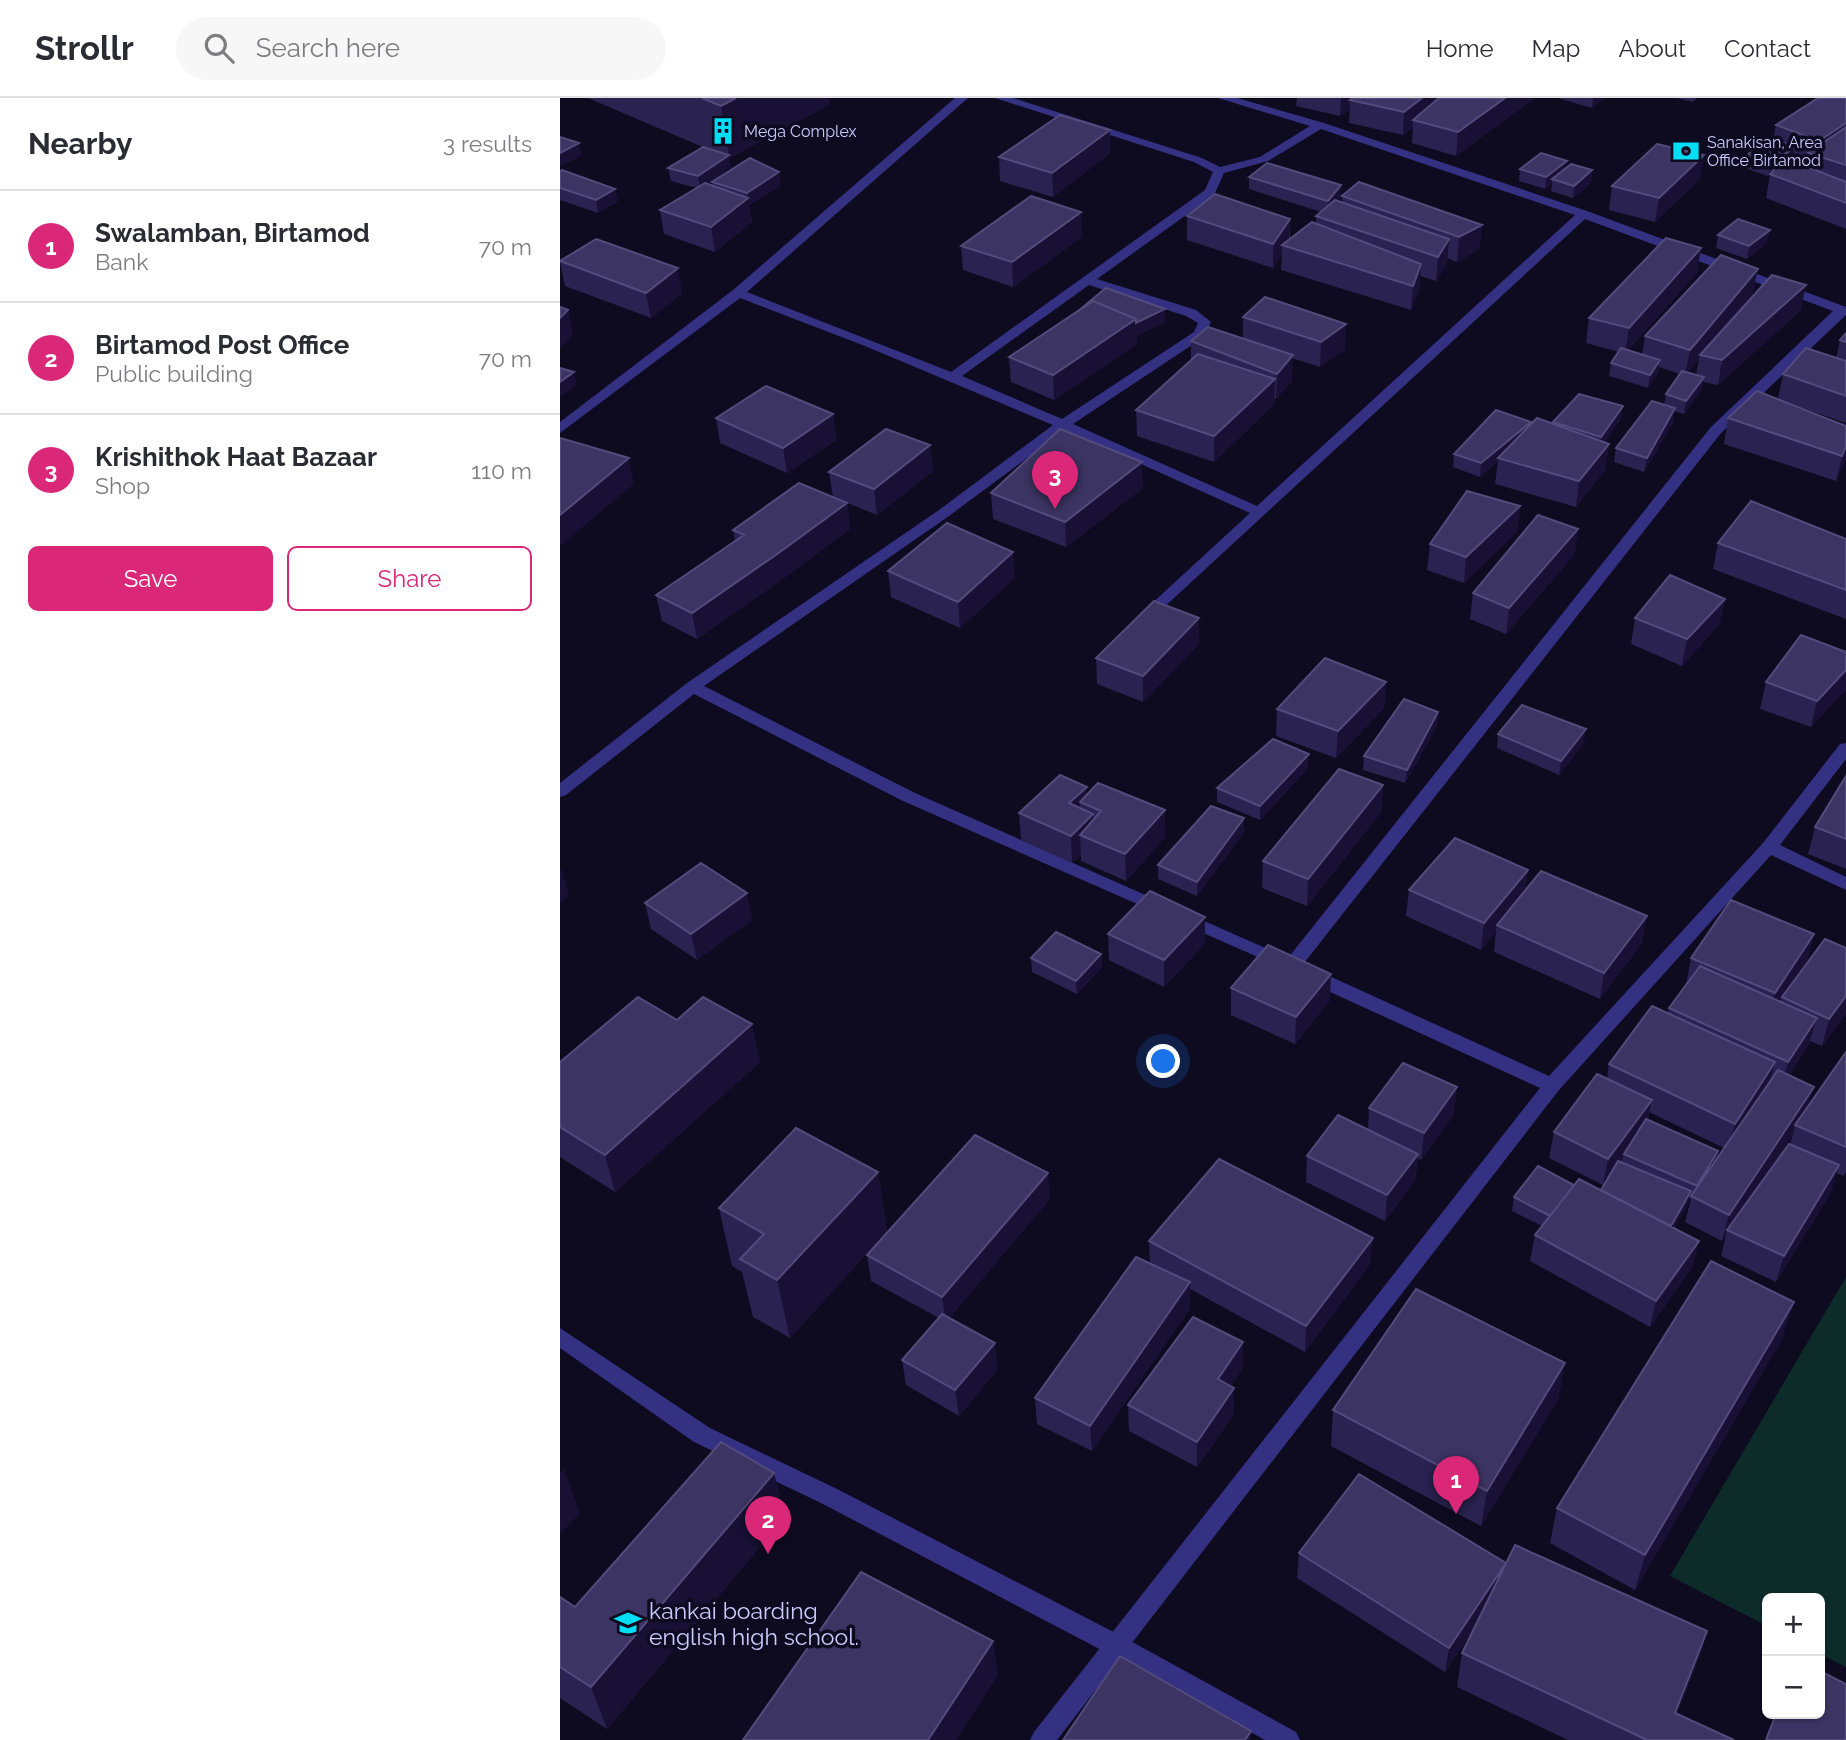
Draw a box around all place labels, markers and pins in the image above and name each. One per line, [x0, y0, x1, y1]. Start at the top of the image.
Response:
building icon: Mega Complex [708, 116, 738, 146]
place label: Mega Complex [744, 122, 857, 141]
place label: Sanakisan, Area Office Birtamod [1707, 133, 1823, 170]
bank icon: Sanakisan, Area Office Birtamod [1671, 136, 1701, 166]
pin: 3 [1032, 451, 1078, 509]
pin: 1 [1433, 1456, 1479, 1514]
pin: 2 [745, 1496, 791, 1554]
place label: kankai boarding english high school. [649, 1597, 859, 1650]
school or university icon: kankai boarding english high school. [613, 1608, 643, 1638]

